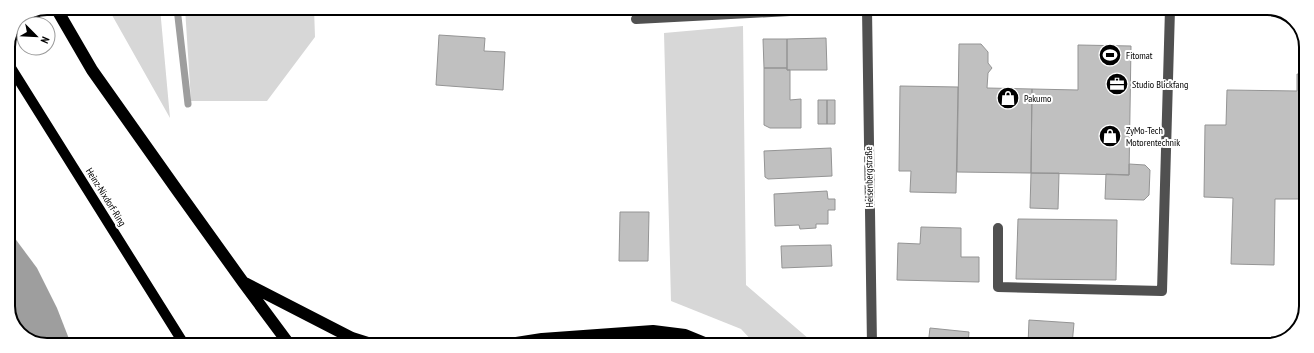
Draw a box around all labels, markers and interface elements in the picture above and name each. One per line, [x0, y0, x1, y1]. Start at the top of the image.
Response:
north arrow [16, 16, 56, 56]
text: N [38, 35, 53, 46]
sports icon: Fitomat [1097, 42, 1123, 68]
place label: Fitomat [1126, 49, 1153, 62]
office icon: Studio Blickfang [1104, 71, 1130, 97]
place label: Studio Blickfang [1132, 78, 1188, 91]
shop icon: Pakumo [995, 85, 1021, 111]
place label: Pakumo [1024, 92, 1051, 105]
shop icon: ZyMo-Tech Motorentechnik [1097, 123, 1123, 149]
place label: ZyMo-Tech Motorentechnik [1126, 124, 1180, 149]
street label: Heisenbergstraße [862, 146, 876, 208]
street label: Heinz-Nixdorf-Ring [83, 165, 129, 229]

